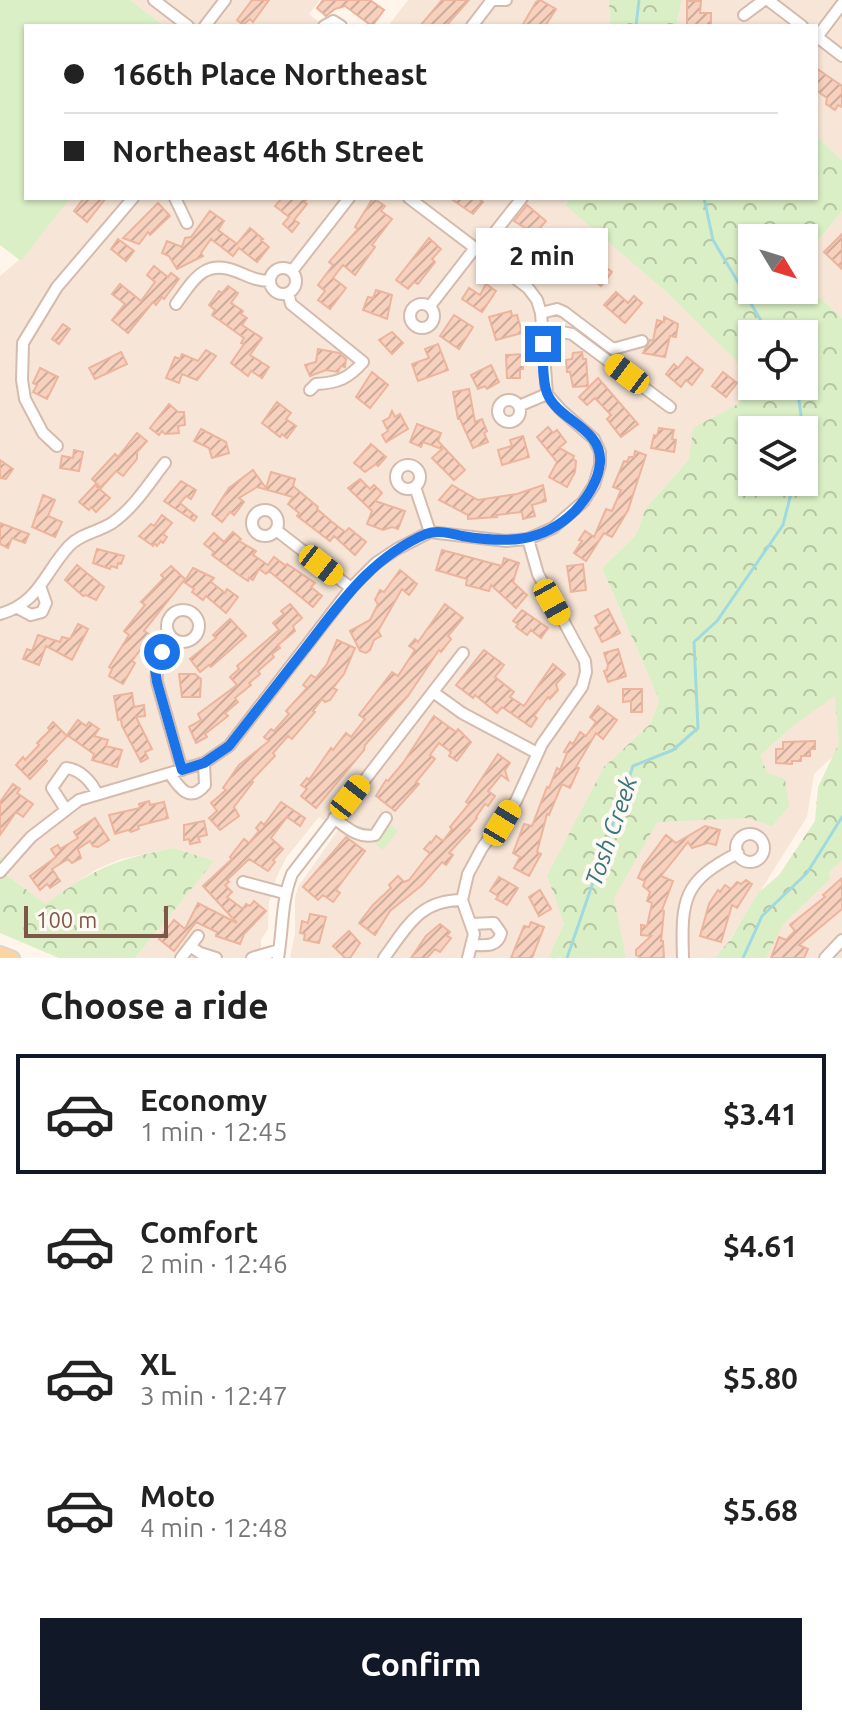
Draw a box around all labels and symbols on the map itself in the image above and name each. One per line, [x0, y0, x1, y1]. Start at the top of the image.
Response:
north arrow [738, 224, 818, 304]
callout: 2 min [477, 228, 609, 284]
route end [525, 326, 561, 362]
car [601, 350, 653, 398]
car [295, 541, 347, 589]
car [530, 575, 574, 629]
route start [144, 634, 180, 670]
car [326, 771, 374, 823]
water label: Tosh Creek [580, 772, 643, 889]
car [479, 796, 525, 850]
scale bar [24, 902, 168, 938]

